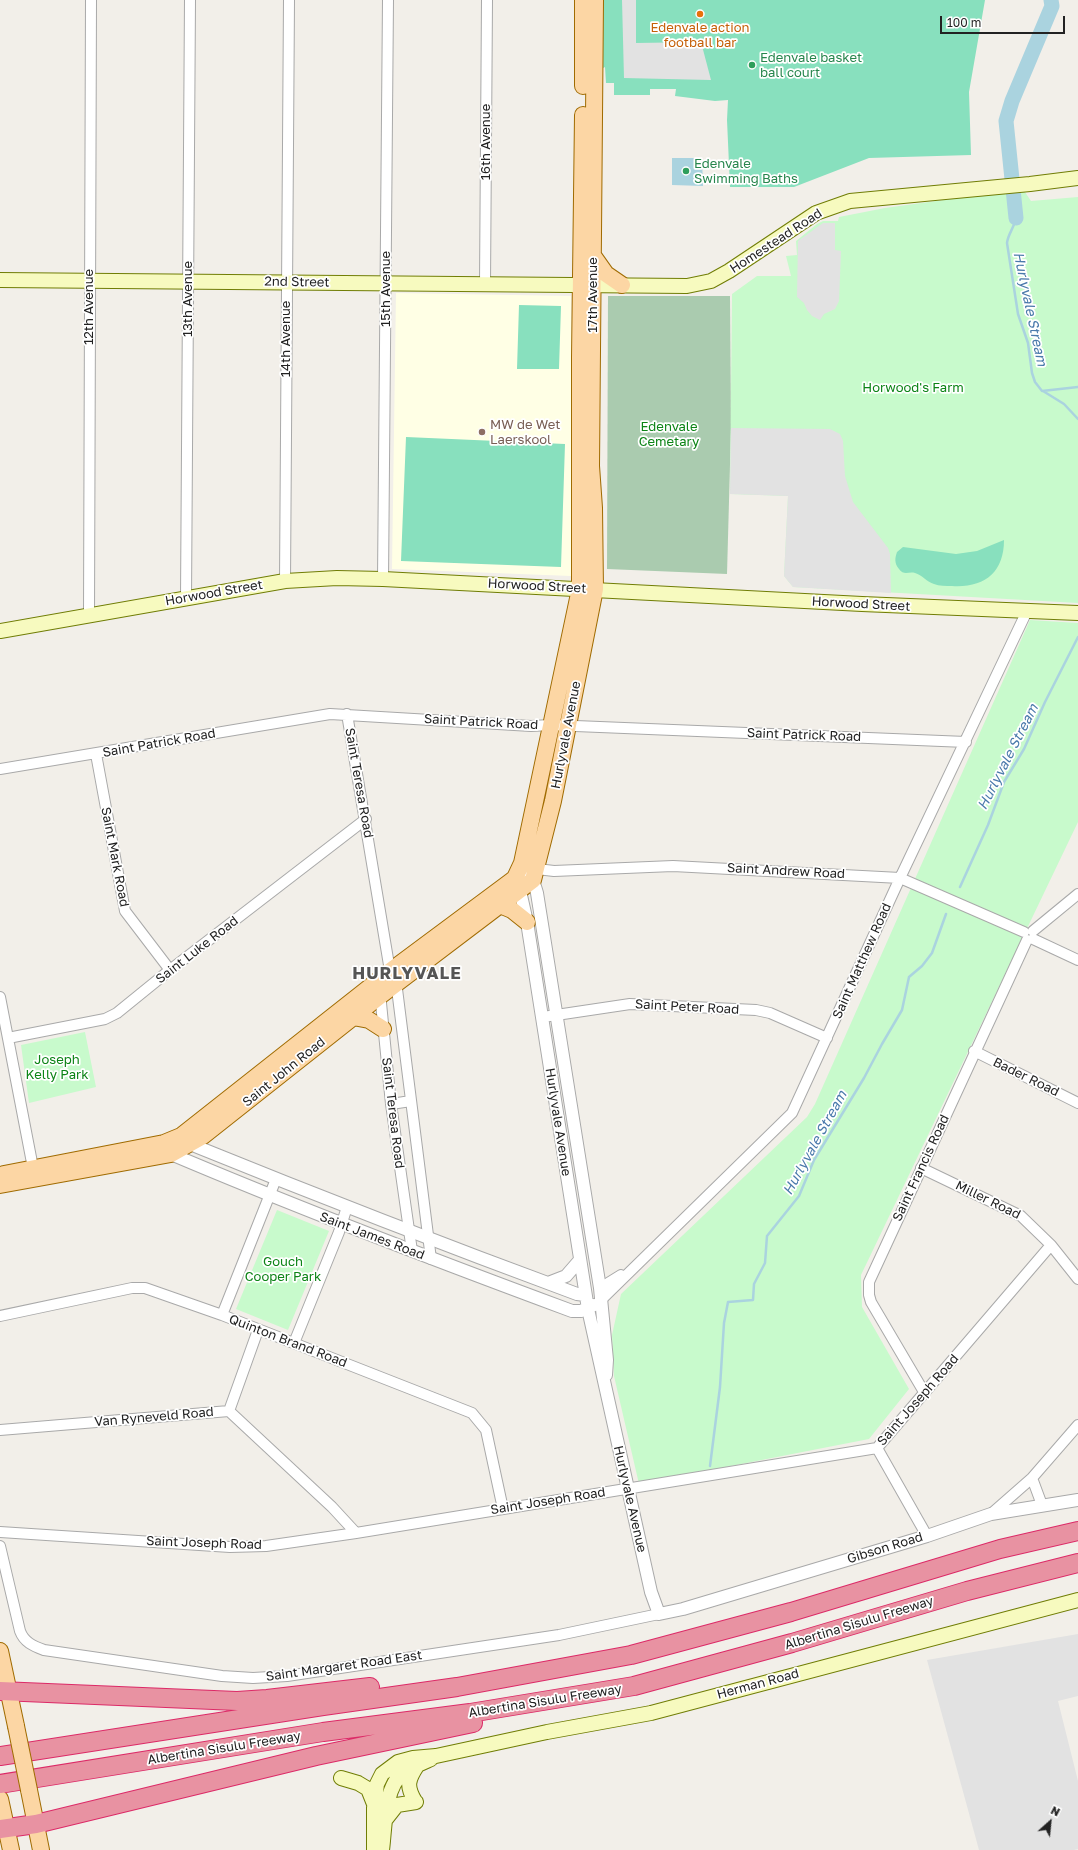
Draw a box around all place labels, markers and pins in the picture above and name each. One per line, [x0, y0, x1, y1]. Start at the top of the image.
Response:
marker: Edenvale action football bar [695, 9, 705, 19]
place label: Edenvale action football bar [650, 20, 750, 51]
place label: Edenvale basket ball court [760, 50, 862, 81]
marker: Edenvale basket ball court [747, 60, 757, 70]
place label: Edenvale Swimming Baths [694, 156, 798, 187]
marker: Edenvale Swimming Baths [681, 166, 691, 176]
place label: MW de Wet Laerskool [490, 417, 560, 448]
marker: MW de Wet Laerskool [477, 427, 487, 437]

